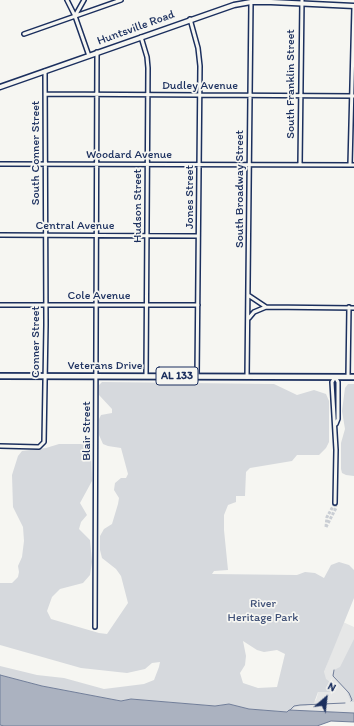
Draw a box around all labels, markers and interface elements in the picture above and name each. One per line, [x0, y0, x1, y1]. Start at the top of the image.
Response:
street label: Huntsville Road [95, 7, 177, 49]
street label: South Franklin Street [284, 29, 298, 139]
street label: Dudley Avenue [162, 79, 238, 93]
street label: South Conner Street [29, 101, 43, 205]
street label: South Broadway Street [233, 130, 247, 248]
street label: Woodard Avenue [86, 148, 172, 162]
street label: Jones Street [183, 165, 197, 229]
street label: Hudson Street [131, 169, 145, 243]
street label: Central Avenue [36, 219, 114, 233]
street label: Cole Avenue [67, 289, 131, 303]
street label: Conner Street [29, 306, 43, 378]
street label: Veterans Drive [67, 359, 143, 373]
road number: AL 133 [156, 367, 198, 385]
street label: Blair Street [80, 401, 94, 461]
park label: River Heritage Park [228, 597, 298, 625]
north arrow [306, 678, 346, 718]
text: N [326, 679, 338, 694]

